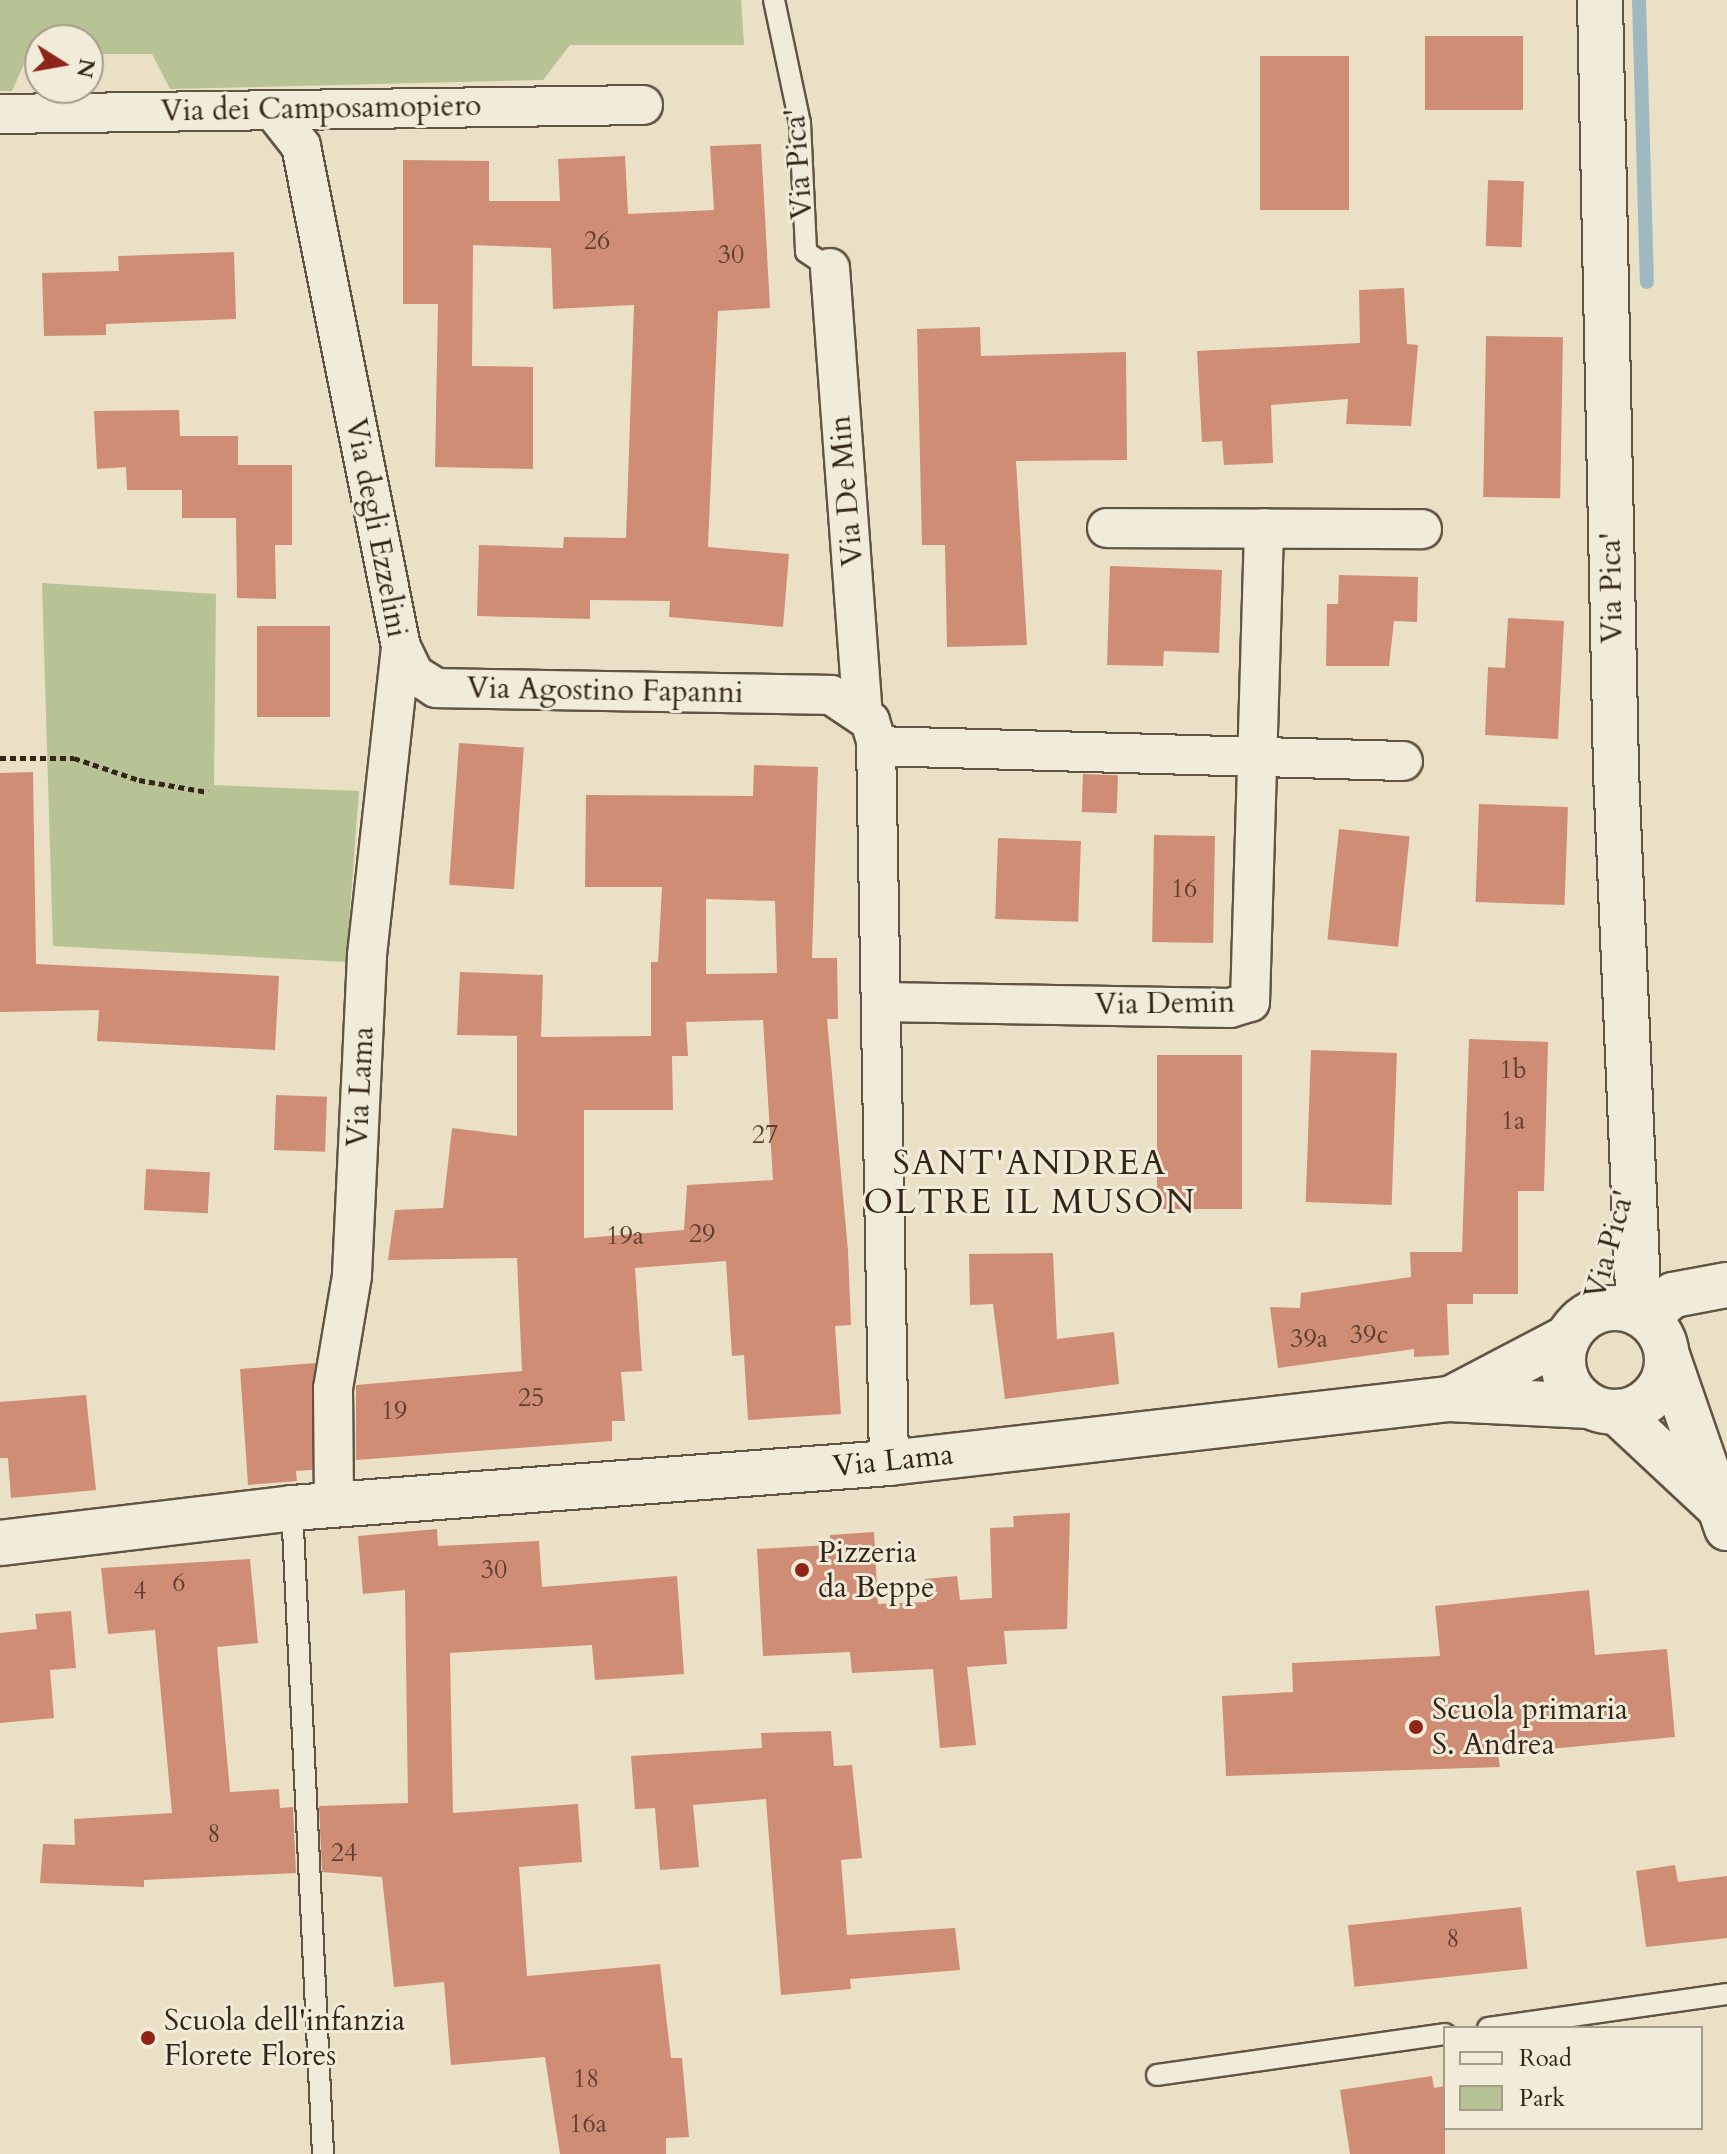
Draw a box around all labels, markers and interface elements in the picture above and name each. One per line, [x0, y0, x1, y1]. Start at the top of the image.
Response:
north arrow [24, 24, 104, 104]
text: N [69, 56, 102, 80]
street label: Via dei Camposamopiero [160, 88, 482, 130]
street label: Via Pica' [777, 107, 821, 221]
house number: 26 [584, 225, 610, 257]
house number: 30 [718, 239, 744, 271]
street label: Via De Min [822, 414, 872, 568]
street label: Via degli Ezzelini [337, 415, 415, 641]
street label: Via Pica' [1593, 532, 1631, 644]
street label: Via Agostino Fapanni [466, 671, 744, 711]
house number: 16 [1171, 873, 1197, 905]
street label: Via Demin [1095, 985, 1235, 1023]
street label: Via Lama [340, 1026, 382, 1148]
house number: 1b [1499, 1054, 1527, 1086]
house number: 1a [1501, 1105, 1525, 1137]
house number: 27 [752, 1119, 778, 1151]
district label: SANT'ANDREA OLTRE IL MUSON [863, 1143, 1197, 1222]
street label: Via Pica' [1577, 1187, 1643, 1303]
house number: 29 [689, 1218, 715, 1250]
house number: 19a [606, 1220, 644, 1252]
house number: 39c [1350, 1319, 1388, 1351]
house number: 39a [1290, 1323, 1328, 1355]
house number: 25 [518, 1382, 544, 1414]
house number: 19 [381, 1395, 407, 1427]
street label: Via Lama [831, 1437, 955, 1485]
place label: Pizzeria da Beppe [818, 1535, 935, 1606]
house number: 30 [481, 1554, 507, 1586]
marker: Pizzeria da Beppe [793, 1561, 811, 1579]
house number: 6 [172, 1567, 186, 1599]
house number: 4 [133, 1575, 147, 1607]
place label: Scuola primaria S. Andrea [1432, 1692, 1628, 1762]
marker: Scuola primaria S. Andrea [1407, 1718, 1425, 1736]
house number: 8 [207, 1818, 221, 1850]
house number: 24 [331, 1837, 357, 1869]
house number: 8 [1446, 1923, 1460, 1955]
place label: Scuola dell'infanzia Florete Flores [164, 2003, 405, 2074]
legend [1443, 2026, 1703, 2130]
marker: Scuola dell'infanzia Florete Flores [139, 2029, 157, 2047]
text: Road [1519, 2042, 1572, 2075]
house number: 18 [573, 2063, 599, 2095]
text: Park [1519, 2082, 1565, 2115]
house number: 16a [569, 2108, 607, 2140]

